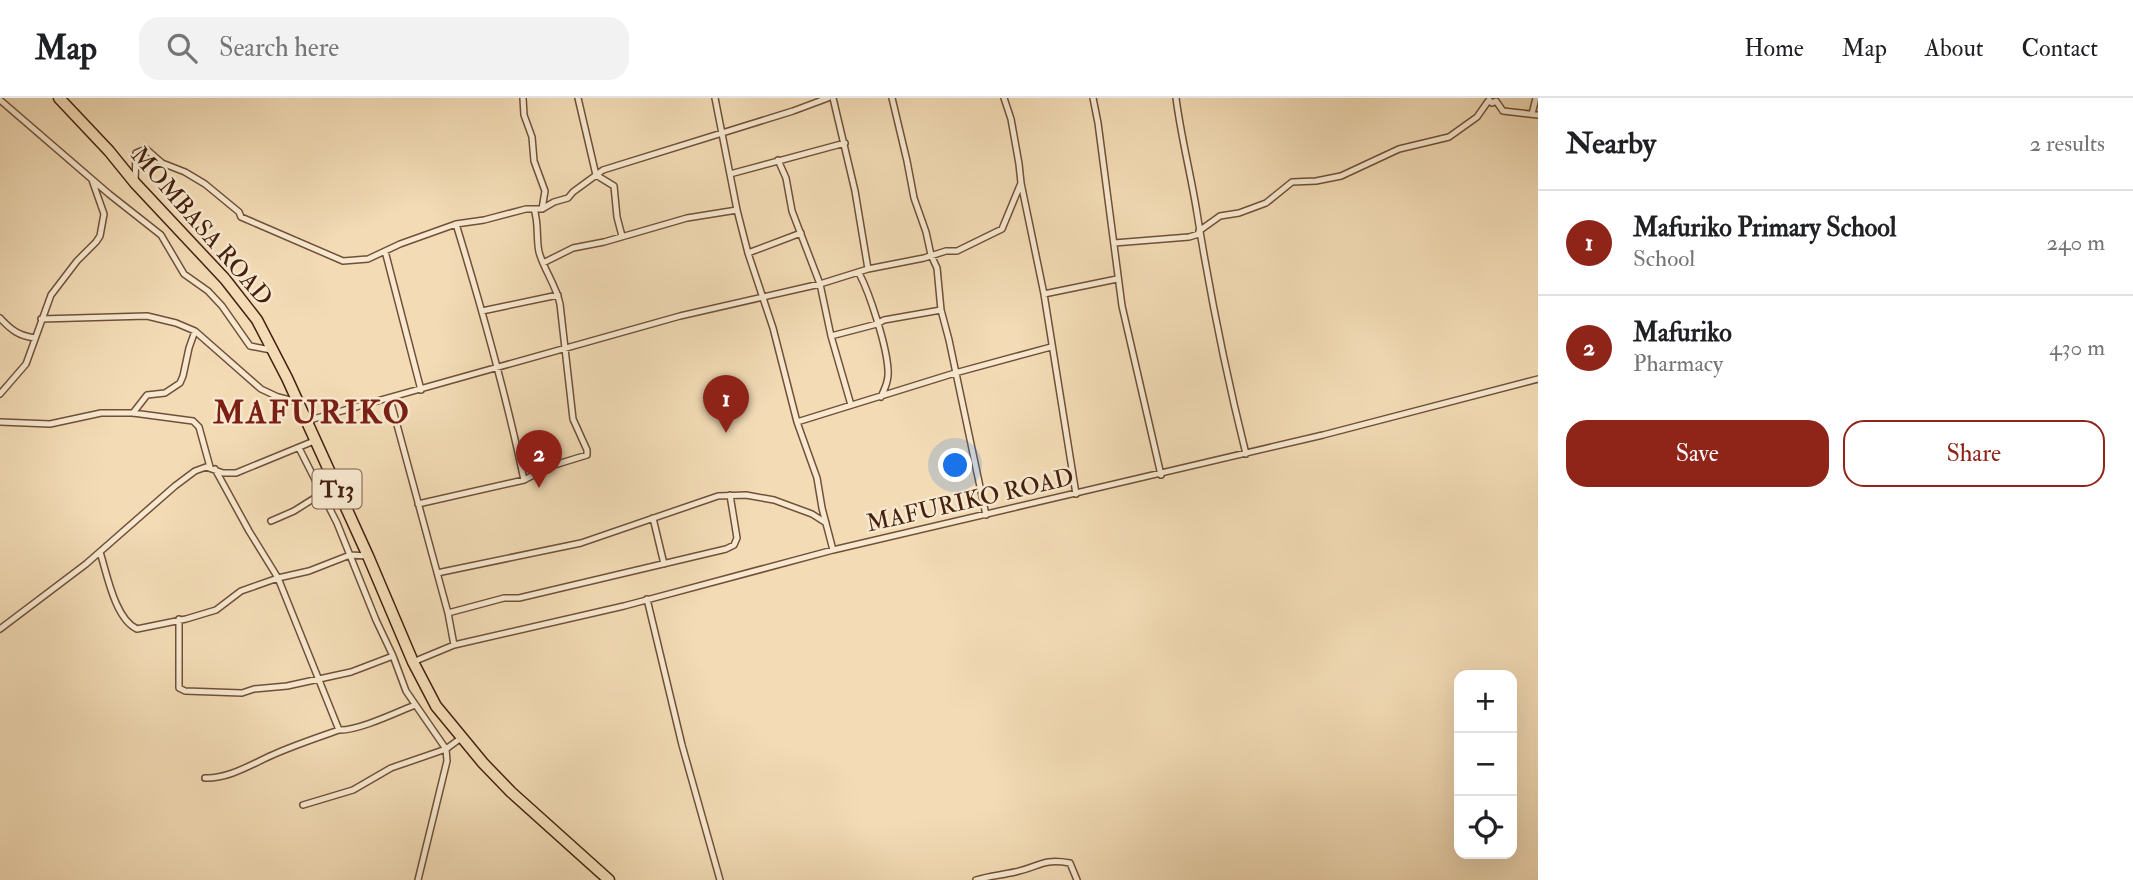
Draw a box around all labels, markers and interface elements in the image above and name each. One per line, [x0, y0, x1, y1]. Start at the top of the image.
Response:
search box [139, 17, 629, 80]
text: Map [35, 28, 97, 69]
icon: search [163, 29, 201, 67]
text: Search here [219, 32, 339, 64]
text: Home [1744, 33, 1804, 64]
text: Map [1842, 33, 1887, 64]
text: About [1925, 33, 1984, 64]
text: Contact [2022, 33, 2098, 64]
text: Nearby [1566, 125, 1656, 162]
text: 2 results [2030, 129, 2105, 158]
street label: MOMBASA ROAD [124, 140, 279, 312]
text: Mafuriko Primary School [1633, 212, 1896, 244]
text: 1 [1585, 228, 1593, 257]
text: 240 m [2046, 228, 2105, 257]
text: School [1633, 244, 1695, 273]
text: Mafuriko [1633, 317, 1732, 349]
text: 2 [1583, 333, 1595, 362]
text: 430 m [2049, 333, 2105, 362]
text: Pharmacy [1633, 349, 1723, 378]
pin: 1 [703, 375, 749, 433]
district label: MAFURIKO [212, 393, 411, 433]
button: Save [1566, 420, 1829, 487]
button: Share [1843, 420, 2105, 487]
pin: 2 [516, 430, 562, 488]
your location [938, 448, 972, 482]
street label: MAFURIKO ROAD [863, 462, 1077, 539]
road number: T13 [312, 470, 362, 508]
map controls [1454, 670, 1517, 859]
button: + [1454, 670, 1517, 733]
button: − [1454, 733, 1517, 796]
button: locate [1454, 796, 1517, 859]

